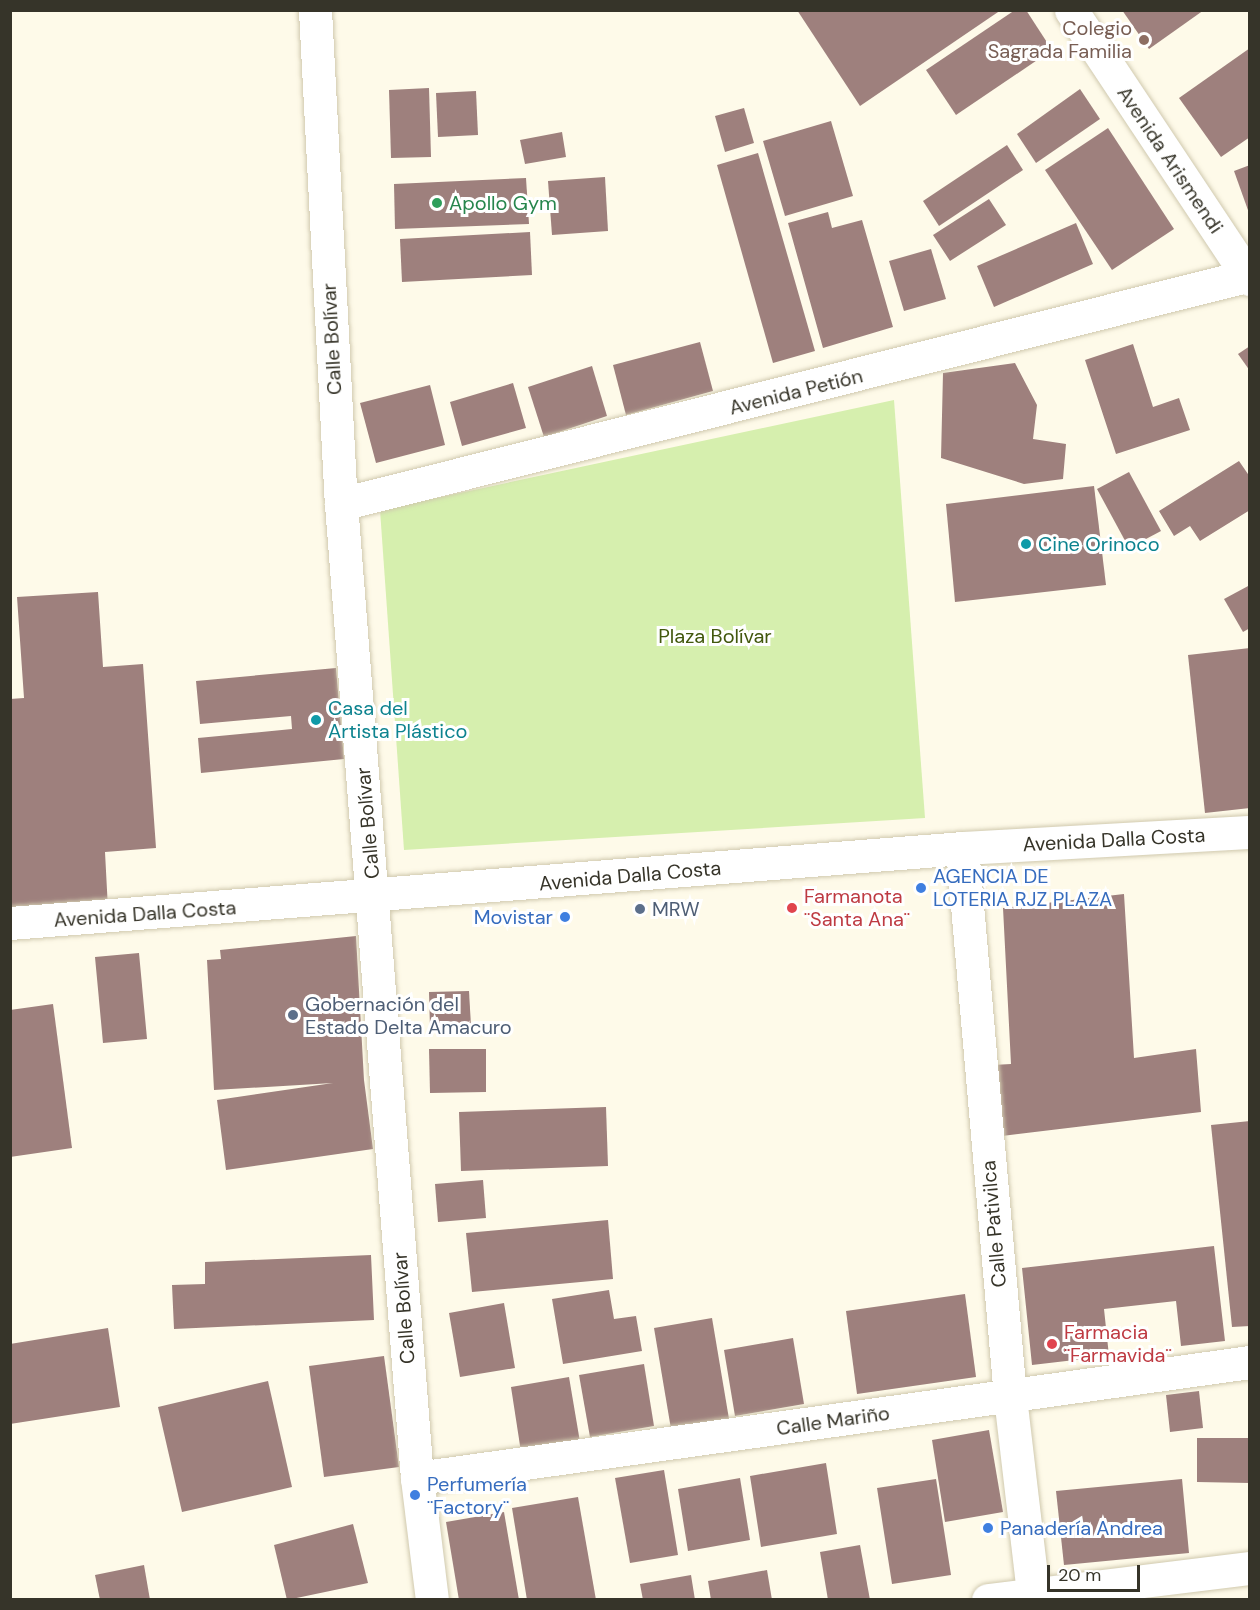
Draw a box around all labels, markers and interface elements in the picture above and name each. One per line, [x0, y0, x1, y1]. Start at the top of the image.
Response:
place label: Colegio Sagrada Familia [988, 16, 1132, 63]
marker: Colegio Sagrada Familia [1137, 33, 1151, 47]
street label: Avenida Arismendi [1112, 82, 1228, 238]
place label: Apollo Gym [449, 191, 557, 215]
marker: Apollo Gym [430, 196, 444, 210]
street label: Calle Bolívar [317, 282, 347, 396]
street label: Avenida Petión [727, 364, 865, 420]
place label: Cine Orinoco [1038, 532, 1160, 556]
marker: Cine Orinoco [1019, 537, 1033, 551]
park label: Plaza Bolívar [658, 624, 772, 648]
place label: Casa del Artista Plástico [328, 696, 467, 743]
marker: Casa del Artista Plástico [309, 713, 323, 727]
street label: Calle Bolívar [351, 766, 385, 880]
street label: Avenida Dalla Costa [1022, 823, 1206, 857]
street label: Avenida Dalla Costa [538, 856, 722, 896]
place label: AGENCIA DE LOTERIA RJZ PLAZA [933, 864, 1112, 911]
marker: AGENCIA DE LOTERIA RJZ PLAZA [914, 881, 928, 895]
place label: Farmanota ¨Santa Ana¨ [804, 885, 910, 932]
street label: Avenida Dalla Costa [53, 896, 237, 932]
place label: MRW [652, 897, 700, 921]
marker: Farmanota ¨Santa Ana¨ [785, 901, 799, 915]
marker: MRW [633, 902, 647, 916]
place label: Movistar [474, 905, 553, 929]
marker: Movistar [558, 910, 572, 924]
place label: Gobernación del Estado Delta Amacuro [305, 992, 512, 1039]
marker: Gobernación del Estado Delta Amacuro [286, 1008, 300, 1022]
street label: Calle Pativilca [976, 1160, 1012, 1288]
street label: Calle Bolívar [388, 1251, 420, 1365]
place label: Farmacia ¨Farmavida¨ [1064, 1320, 1172, 1367]
marker: Farmacia ¨Farmavida¨ [1045, 1337, 1059, 1351]
street label: Calle Mariño [775, 1401, 891, 1441]
place label: Perfumería ¨Factory¨ [427, 1472, 527, 1519]
marker: Perfumería ¨Factory¨ [408, 1488, 422, 1502]
place label: Panadería Andrea [1000, 1516, 1163, 1540]
marker: Panadería Andrea [981, 1521, 995, 1535]
scale bar [1050, 1553, 1143, 1591]
text: 20 m [1058, 1563, 1101, 1587]

